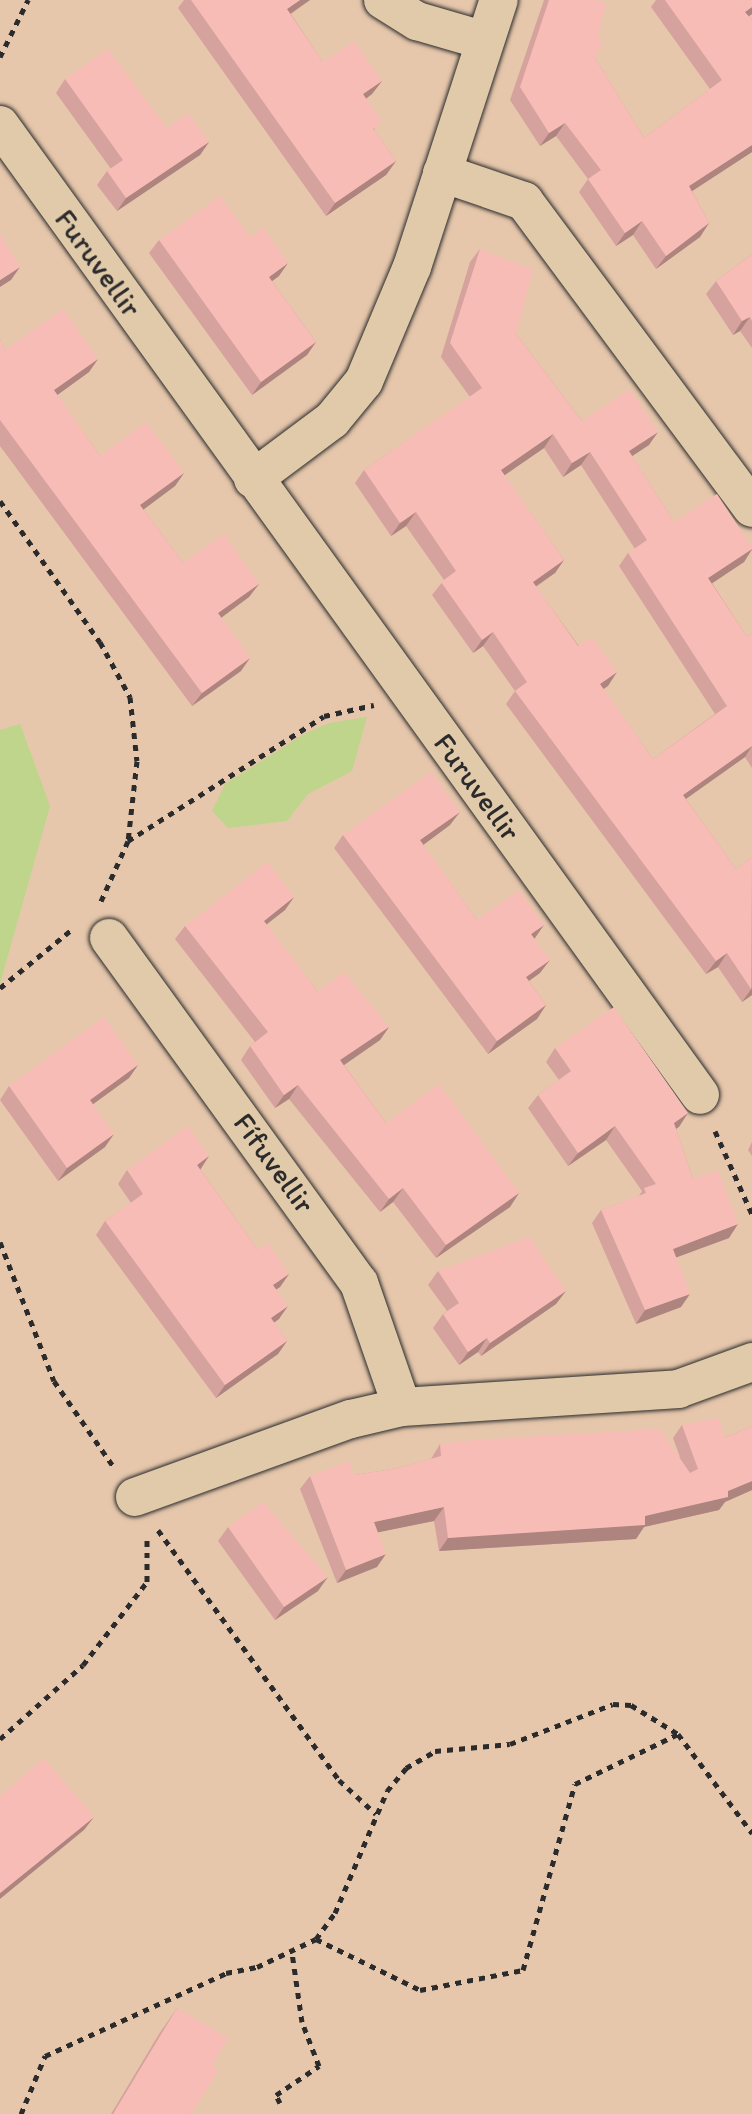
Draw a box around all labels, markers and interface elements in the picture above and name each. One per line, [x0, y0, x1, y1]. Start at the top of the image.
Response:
street label: Furuvellir [47, 202, 149, 324]
street label: Furuvellir [426, 726, 528, 848]
street label: Fífuvellir [226, 1106, 322, 1220]

